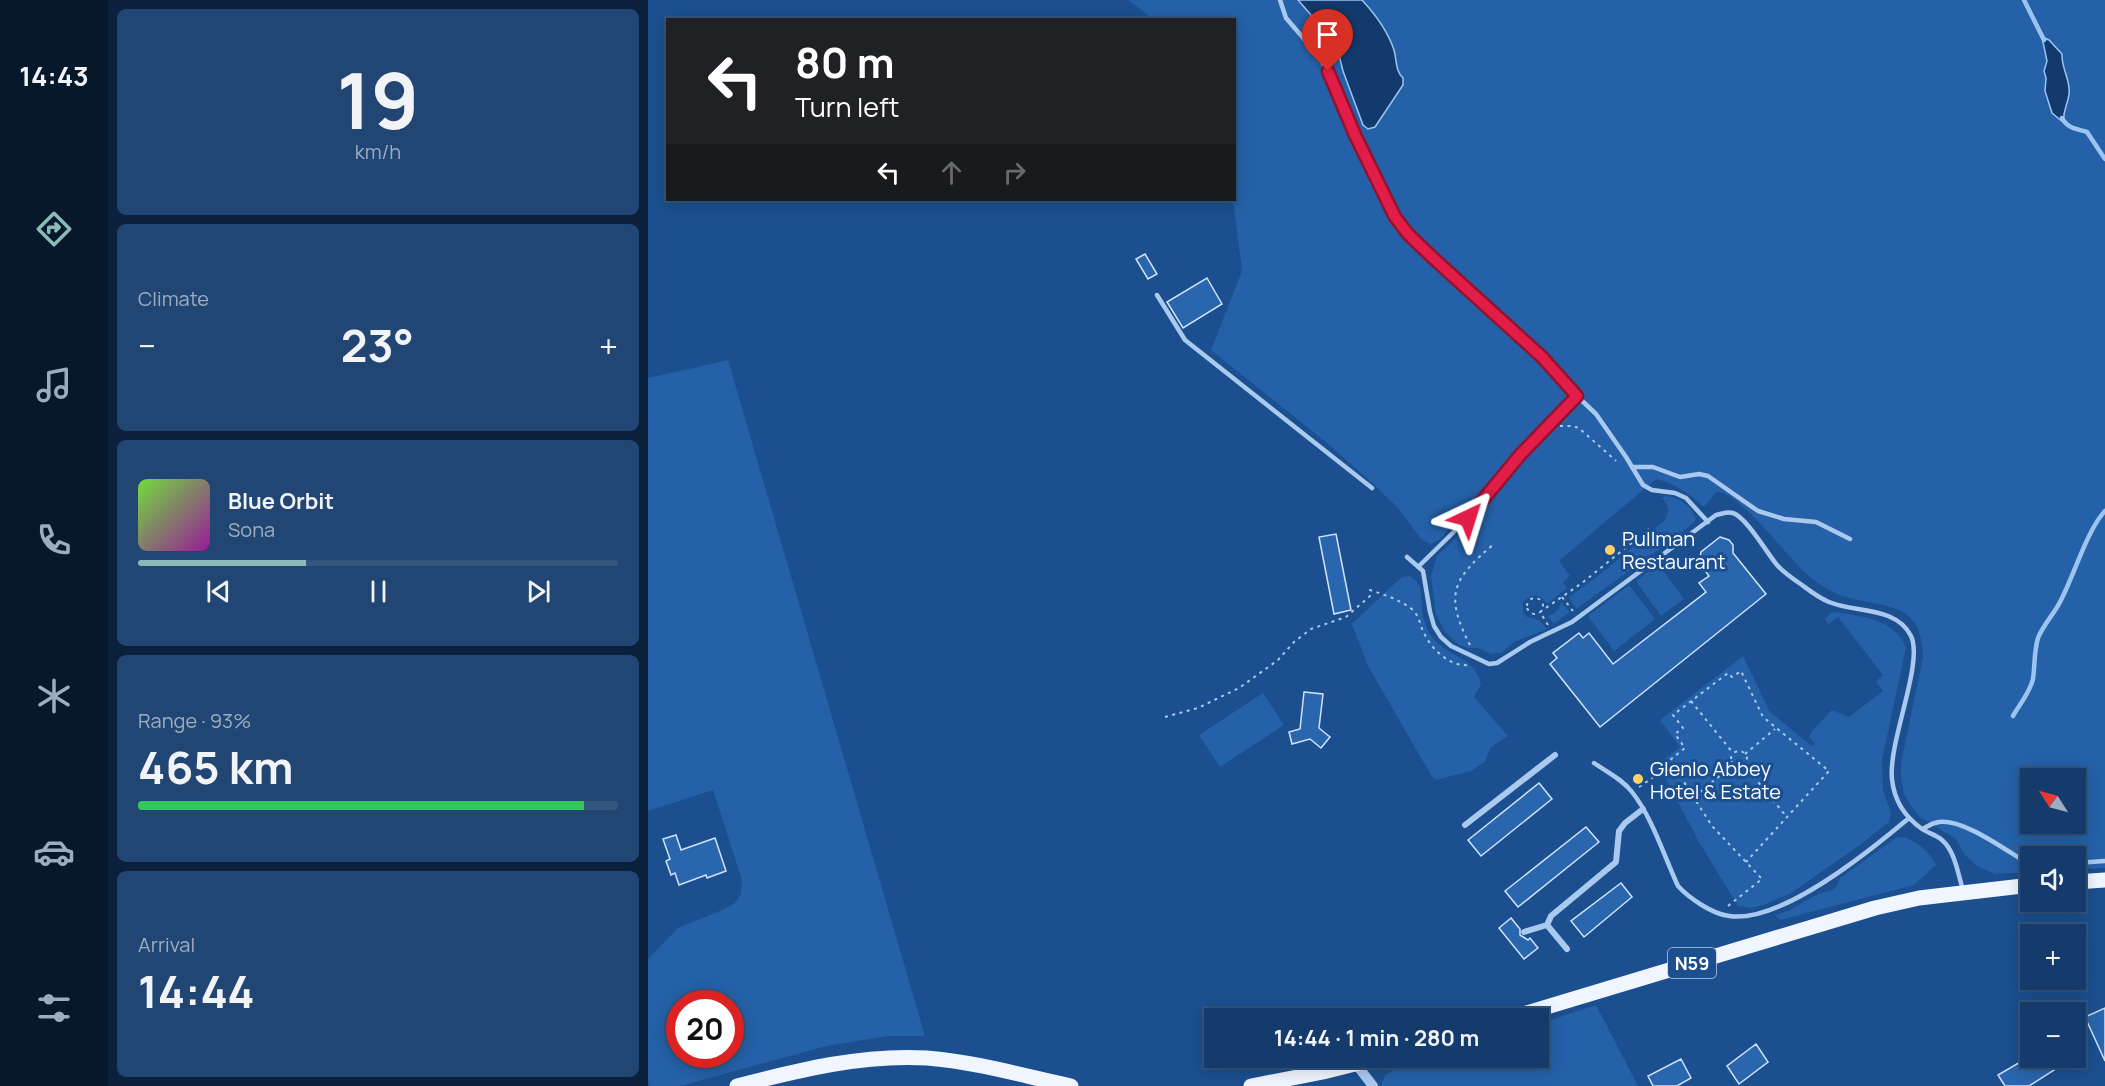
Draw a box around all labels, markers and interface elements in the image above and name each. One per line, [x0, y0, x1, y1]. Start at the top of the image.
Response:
pin [1302, 9, 1353, 71]
icon: arrive [1311, 18, 1344, 51]
text: 80 m [795, 33, 895, 91]
icon: left [696, 42, 774, 120]
text: 19 [337, 46, 419, 152]
text: 14:43 [19, 57, 89, 94]
text: Turn left [795, 88, 899, 125]
text: km/h [355, 138, 401, 165]
icon: left [872, 156, 905, 189]
icon: ahead [935, 156, 968, 189]
icon: right [998, 156, 1031, 189]
icon: directions [33, 208, 75, 250]
text: Climate [138, 285, 209, 312]
text: 23° [341, 314, 414, 376]
text: − [138, 323, 156, 368]
text: + [599, 323, 618, 368]
icon: music [33, 364, 75, 406]
text: Blue Orbit [228, 486, 334, 516]
position arrow [1436, 486, 1500, 550]
text: Sona [228, 516, 275, 543]
icon: phone [33, 519, 75, 561]
place label: Pullman Restaurant [1622, 525, 1726, 575]
marker: Pullman Restaurant [1603, 543, 1617, 557]
icon: previous [202, 575, 235, 608]
icon: pause [362, 575, 395, 608]
icon: next [522, 575, 555, 608]
icon: climate [33, 675, 75, 717]
text: Range · 93% [138, 707, 251, 734]
text: 465 km [138, 736, 293, 798]
place label: Glenlo Abbey Hotel & Estate [1650, 755, 1781, 805]
north arrow [2020, 768, 2086, 834]
map controls [2020, 768, 2086, 1068]
marker: Glenlo Abbey Hotel & Estate [1631, 772, 1645, 786]
icon: car [33, 831, 75, 873]
button: sound [2020, 846, 2086, 912]
button: + [2020, 924, 2086, 990]
text: Arrival [138, 931, 195, 958]
road number: N59 [1668, 948, 1716, 978]
text: 14:44 [138, 960, 255, 1022]
icon: filters [33, 987, 75, 1029]
speed limit sign: 20 [666, 990, 744, 1068]
button: − [2020, 1002, 2086, 1068]
text: 14:44 · 1 min · 280 m [1274, 1023, 1479, 1053]

